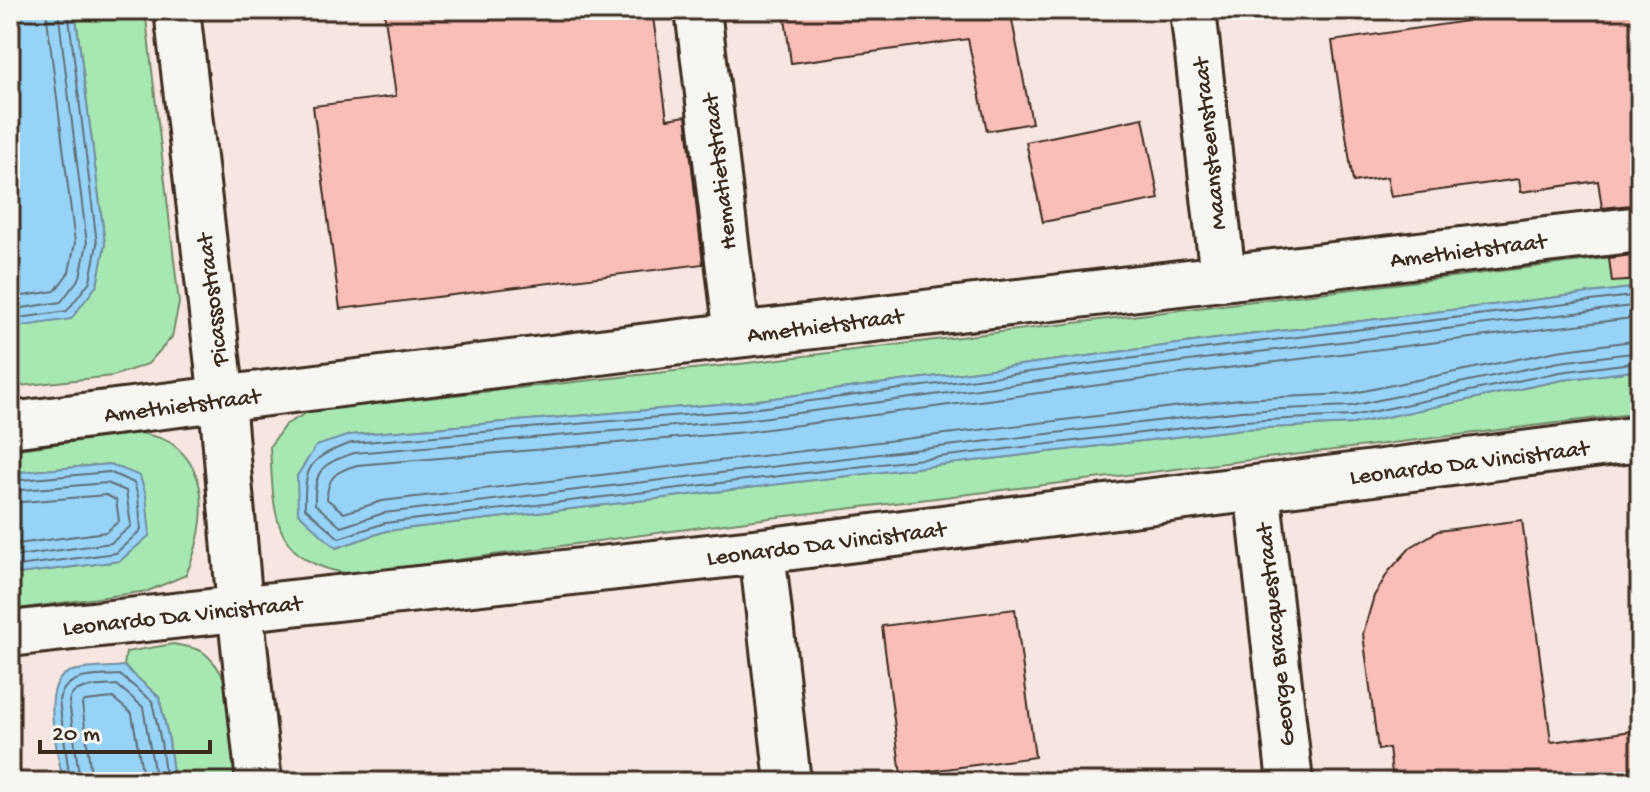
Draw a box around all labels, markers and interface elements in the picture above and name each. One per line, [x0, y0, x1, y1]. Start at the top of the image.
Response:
street label: Maansteenstraat [1188, 54, 1235, 231]
street label: Hematietstraat [697, 90, 745, 251]
street label: Amethietstraat [1389, 228, 1550, 276]
street label: Picassostraat [192, 229, 237, 369]
street label: Amethietstraat [746, 303, 907, 351]
street label: Amethietstraat [103, 383, 264, 431]
street label: Leonardo Da Vincistraat [1348, 435, 1593, 494]
street label: Leonardo Da Vincistraat [705, 516, 950, 575]
street label: George Bracquestraat [1251, 520, 1304, 748]
street label: Leonardo Da Vincistraat [61, 590, 306, 644]
scale bar [40, 704, 210, 754]
text: 20 m [52, 721, 100, 750]

